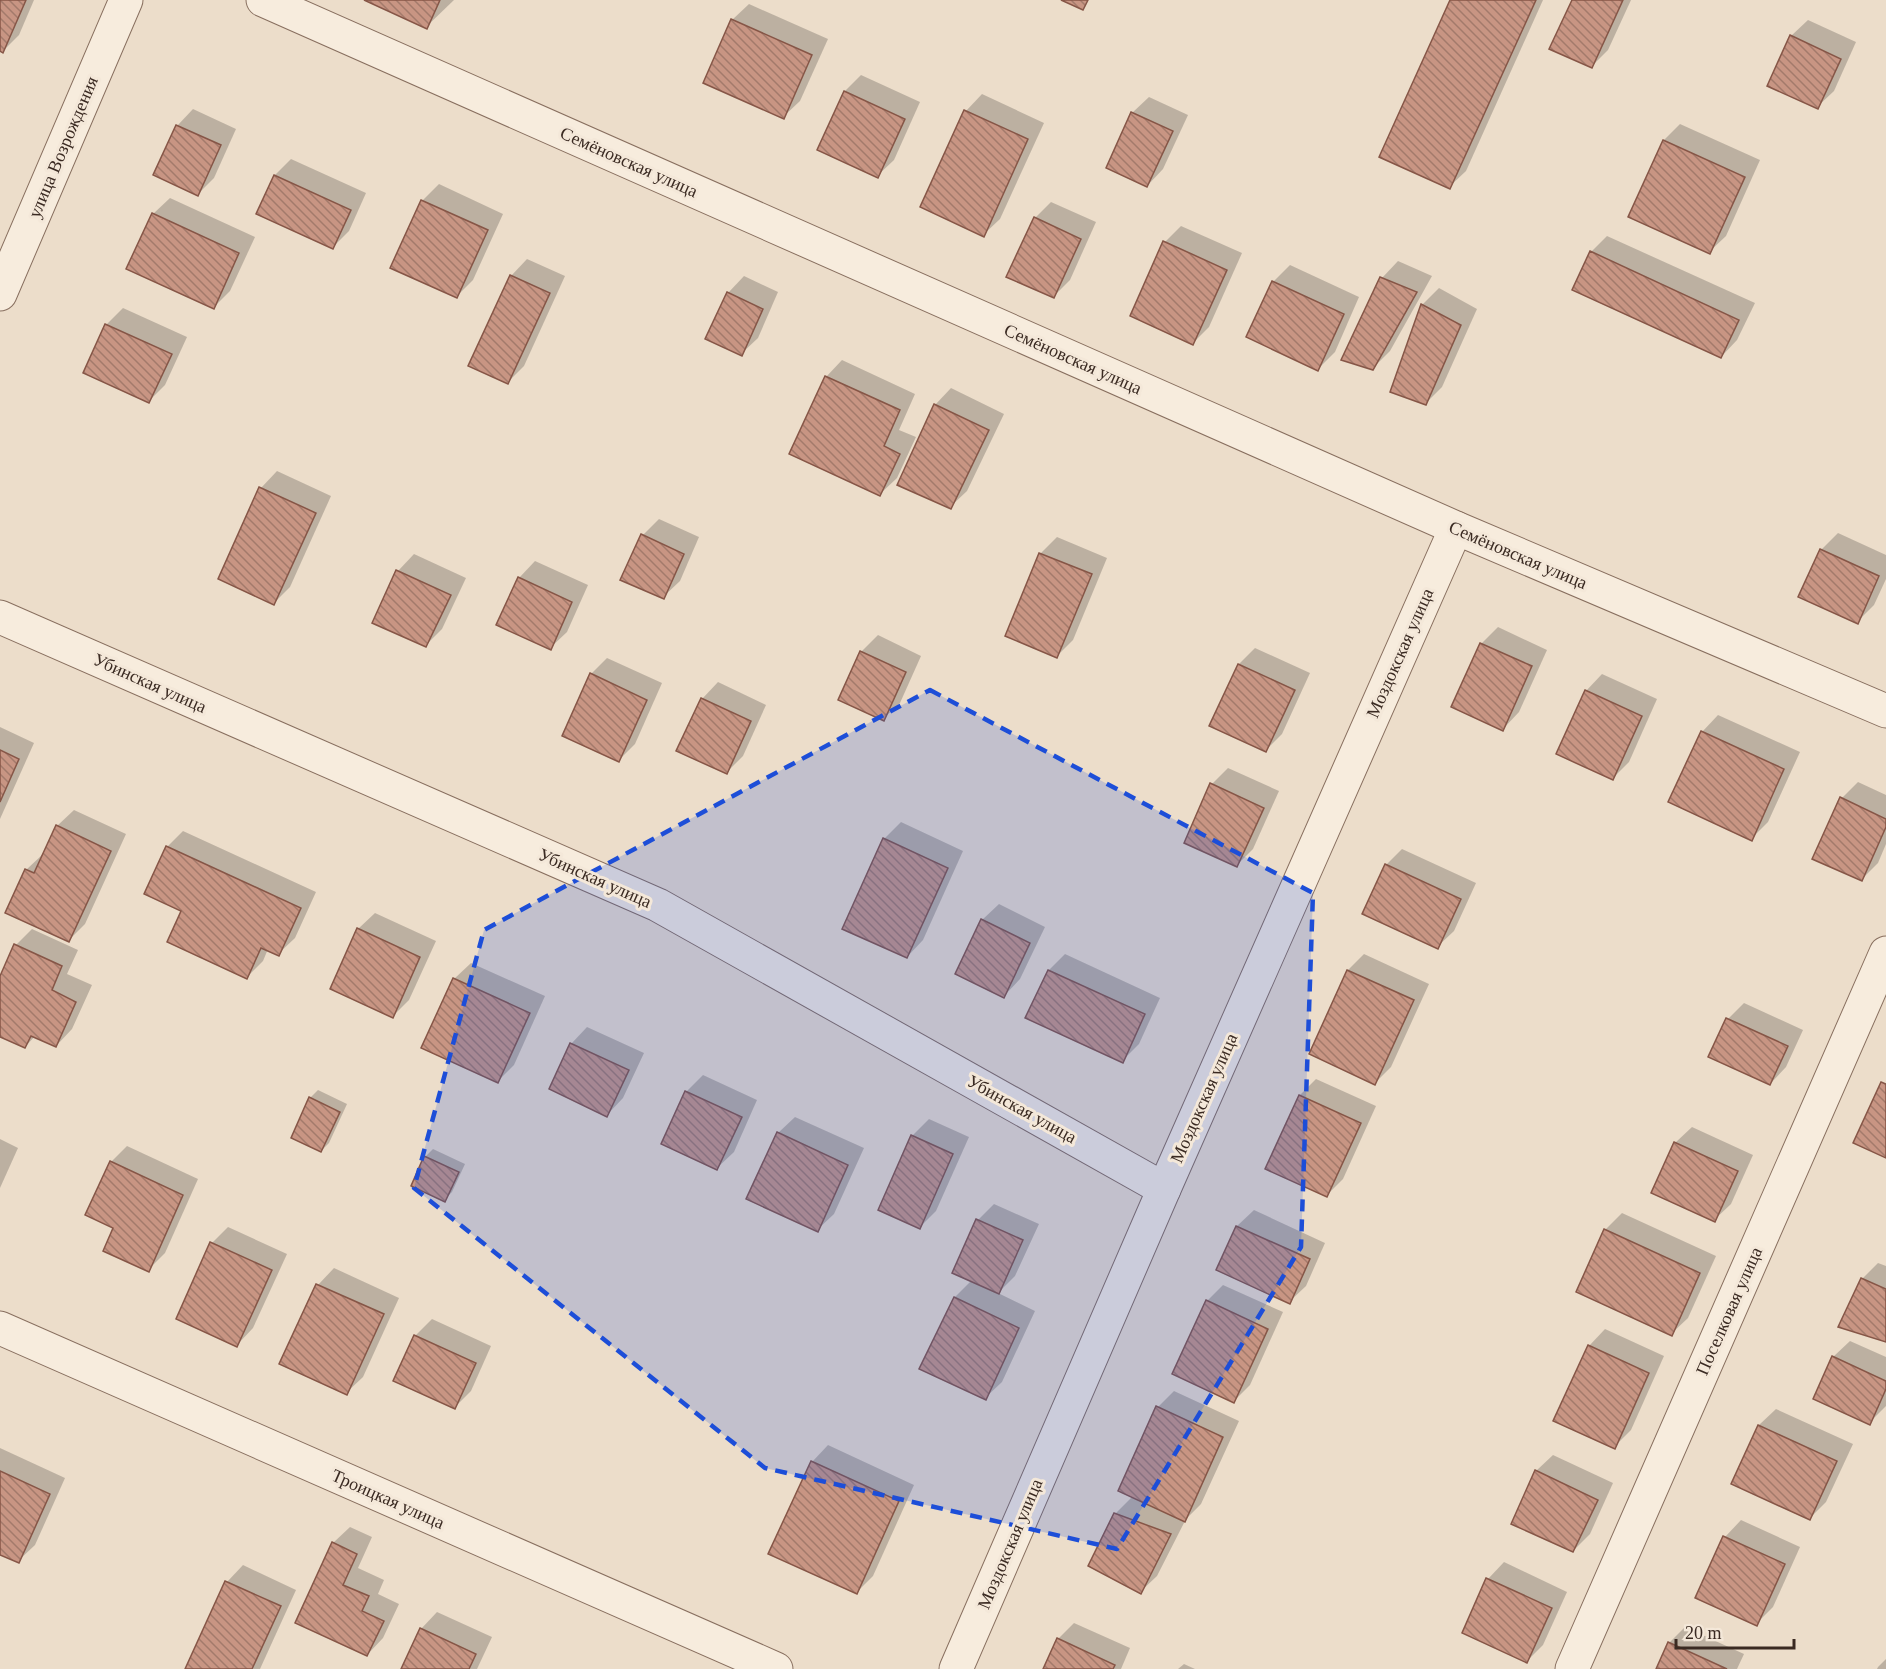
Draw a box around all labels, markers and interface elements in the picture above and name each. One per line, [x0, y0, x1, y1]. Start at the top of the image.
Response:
street label: улица Возрождения [24, 73, 102, 221]
street label: Семёновская улица [557, 123, 701, 201]
street label: Семёновская улица [1001, 320, 1145, 398]
street label: Семёновская улица [1446, 517, 1590, 593]
street label: Моздокская улица [1362, 585, 1438, 721]
street label: Убинская улица [90, 649, 210, 717]
street label: Убинская улица [535, 844, 655, 912]
street label: Моздокская улица [1166, 1030, 1242, 1166]
street label: Убинская улица [964, 1071, 1080, 1147]
street label: Поселковая улица [1692, 1244, 1766, 1378]
street label: Троицкая улица [329, 1465, 447, 1533]
street label: Моздокская улица [974, 1476, 1046, 1612]
scale bar [1676, 1612, 1794, 1650]
text: 20 m [1685, 1623, 1722, 1643]

